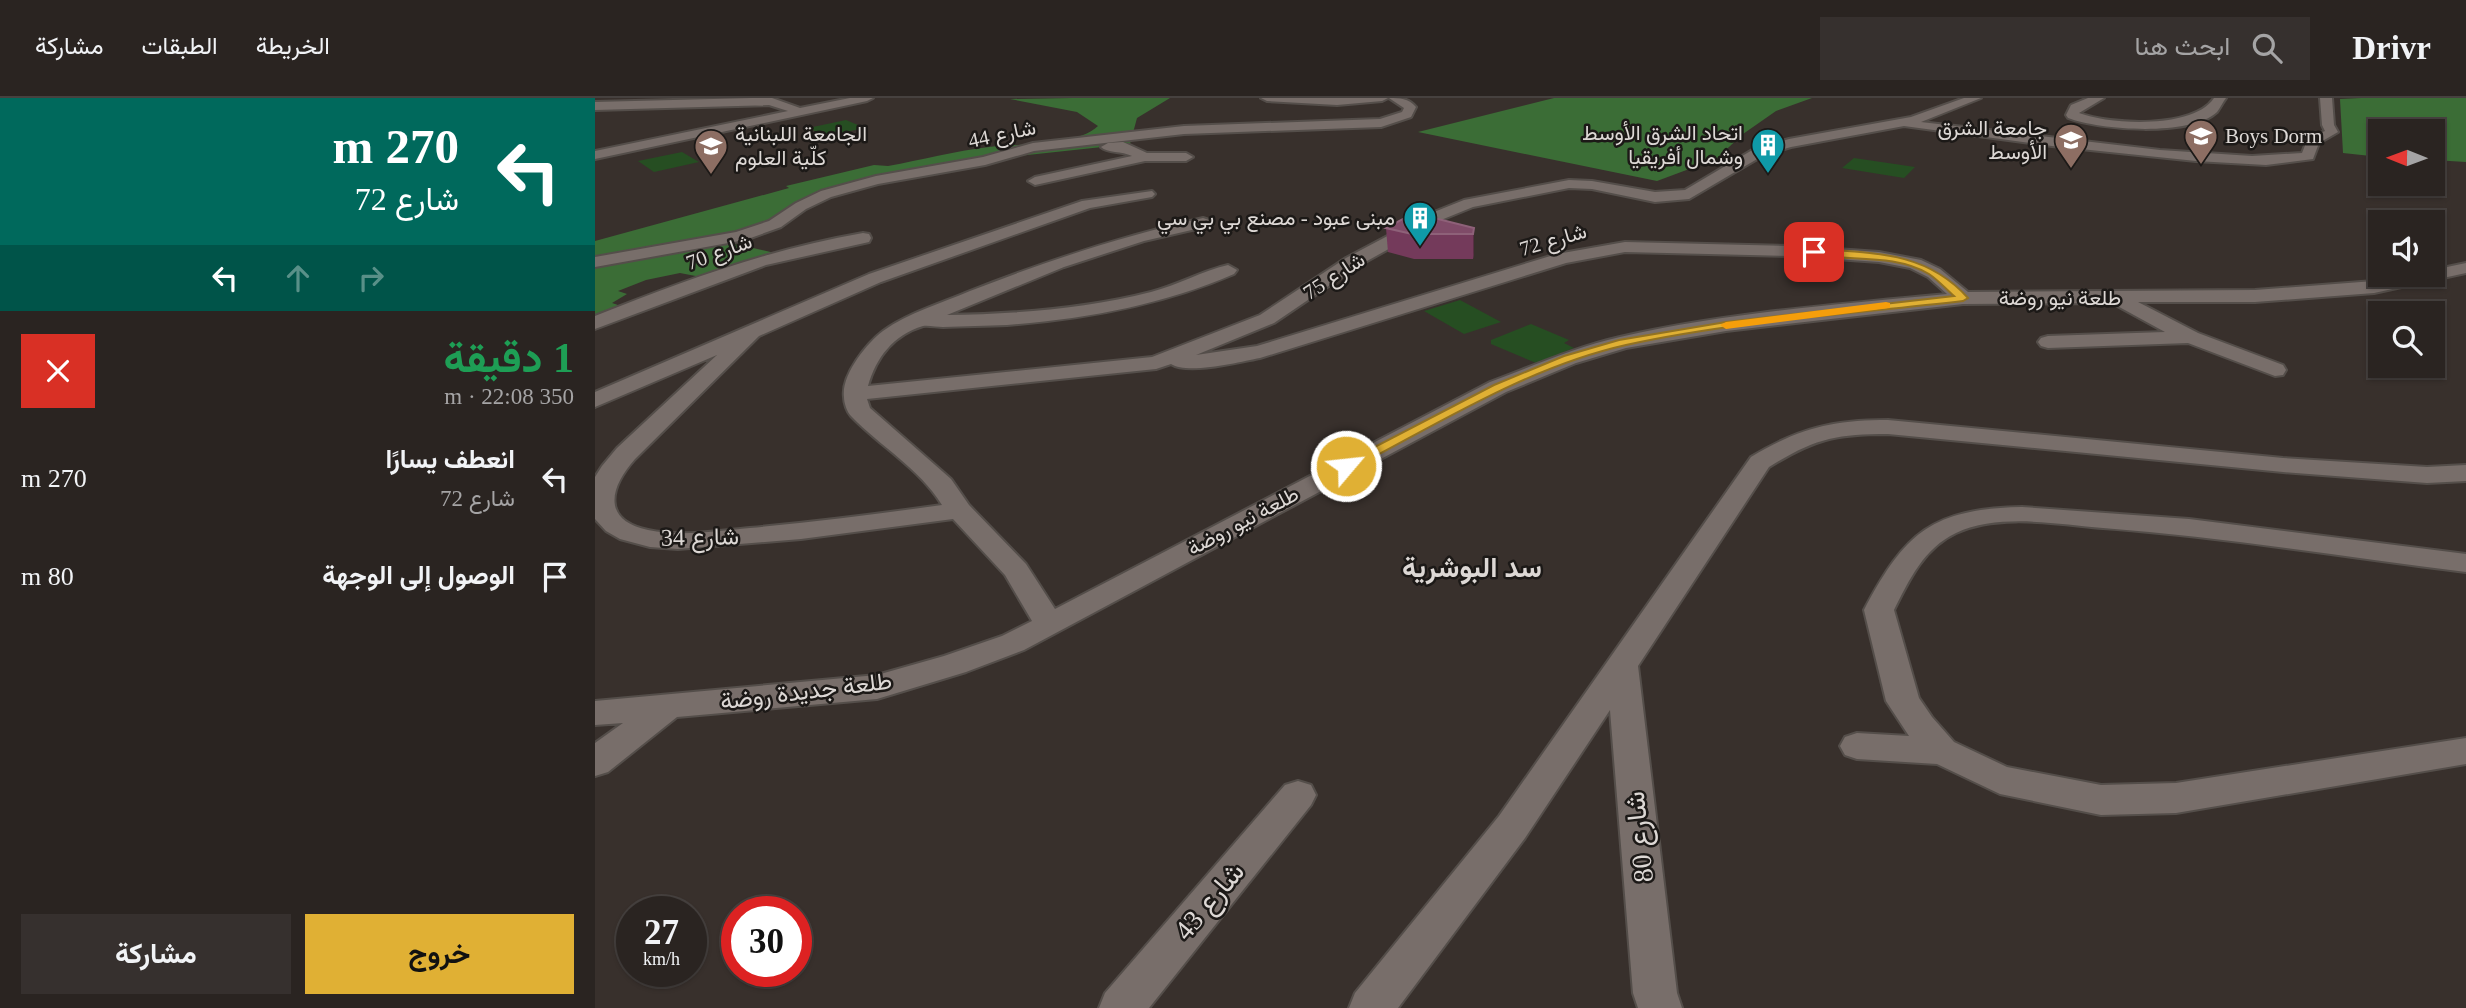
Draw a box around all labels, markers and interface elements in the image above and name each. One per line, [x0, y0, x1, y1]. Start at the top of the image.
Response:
search box [1820, 17, 2310, 80]
icon: search [2248, 29, 2286, 67]
text: Drivr [2352, 30, 2431, 66]
text: ابحث هنا [2134, 32, 2230, 61]
text: مشاركة [35, 33, 103, 59]
text: الطبقات [141, 33, 218, 59]
text: الخريطة [256, 33, 330, 59]
street label: شارع 44 [966, 115, 1038, 155]
place label: جامعة الشرق الأوسط [1937, 116, 2047, 165]
school or university icon: Boys Dorm [2182, 117, 2220, 166]
text: 270 m [332, 119, 459, 174]
north arrow [2368, 119, 2445, 196]
map controls [2368, 119, 2445, 378]
place label: اتحاد الشرق الأوسط وشمال أفريقيا [1582, 121, 1743, 170]
school or university icon: جامعة الشرق الأوسط [2052, 121, 2090, 170]
place label: الجامعة اللبنانية كلّية العلوم [735, 122, 867, 172]
place label: Boys Dorm [2225, 124, 2322, 148]
icon: left [483, 126, 574, 217]
building icon: اتحاد الشرق الأوسط وشمال أفريقيا [1749, 126, 1787, 175]
school or university icon: الجامعة اللبنانية كلّية العلوم [692, 127, 730, 176]
text: شارع 72 [355, 181, 459, 217]
building icon: مبنى عبود - مصنع بي بي سي [1401, 199, 1439, 248]
place label: مبنى عبود - مصنع بي بي سي [1157, 206, 1395, 235]
button: sound [2368, 210, 2445, 287]
street label: شارع 72 [1517, 219, 1590, 263]
pin [1784, 222, 1844, 282]
street label: شارع 70 [683, 229, 756, 277]
icon: arrive [1795, 233, 1833, 271]
street label: شارع 75 [1299, 247, 1370, 306]
icon: left [206, 259, 244, 297]
icon: ahead [279, 259, 317, 297]
icon: right [352, 259, 390, 297]
street label: طلعة نيو روضة [1999, 286, 2121, 311]
button: search [2368, 301, 2445, 378]
button: close [21, 334, 95, 408]
text: 1 دقيقة [443, 335, 574, 381]
text: 350 m · 22:08 [444, 384, 574, 409]
position arrow [1309, 429, 1383, 503]
text: انعطف يسارًا [385, 445, 515, 474]
icon: left [536, 460, 574, 498]
text: 270 m [21, 464, 87, 493]
street label: طلعة نيو روضة [1183, 482, 1303, 561]
text: شارع 72 [440, 486, 515, 511]
street label: شارع 34 [661, 523, 739, 554]
district label: سد البوشرية [1402, 552, 1542, 585]
icon: arrive [536, 558, 574, 596]
text: الوصول إلى الوجهة [322, 561, 515, 590]
text: 80 m [21, 562, 74, 591]
street label: طلعة جديدة روضة [719, 668, 894, 716]
street label: شارع 80 [1619, 790, 1662, 884]
street label: شارع 43 [1168, 856, 1253, 948]
speed limit sign: 30 [721, 896, 812, 987]
text: 27 [644, 913, 679, 952]
button: مشاركة [21, 914, 291, 994]
button: خروج [305, 914, 574, 994]
text: km/h [643, 949, 680, 969]

